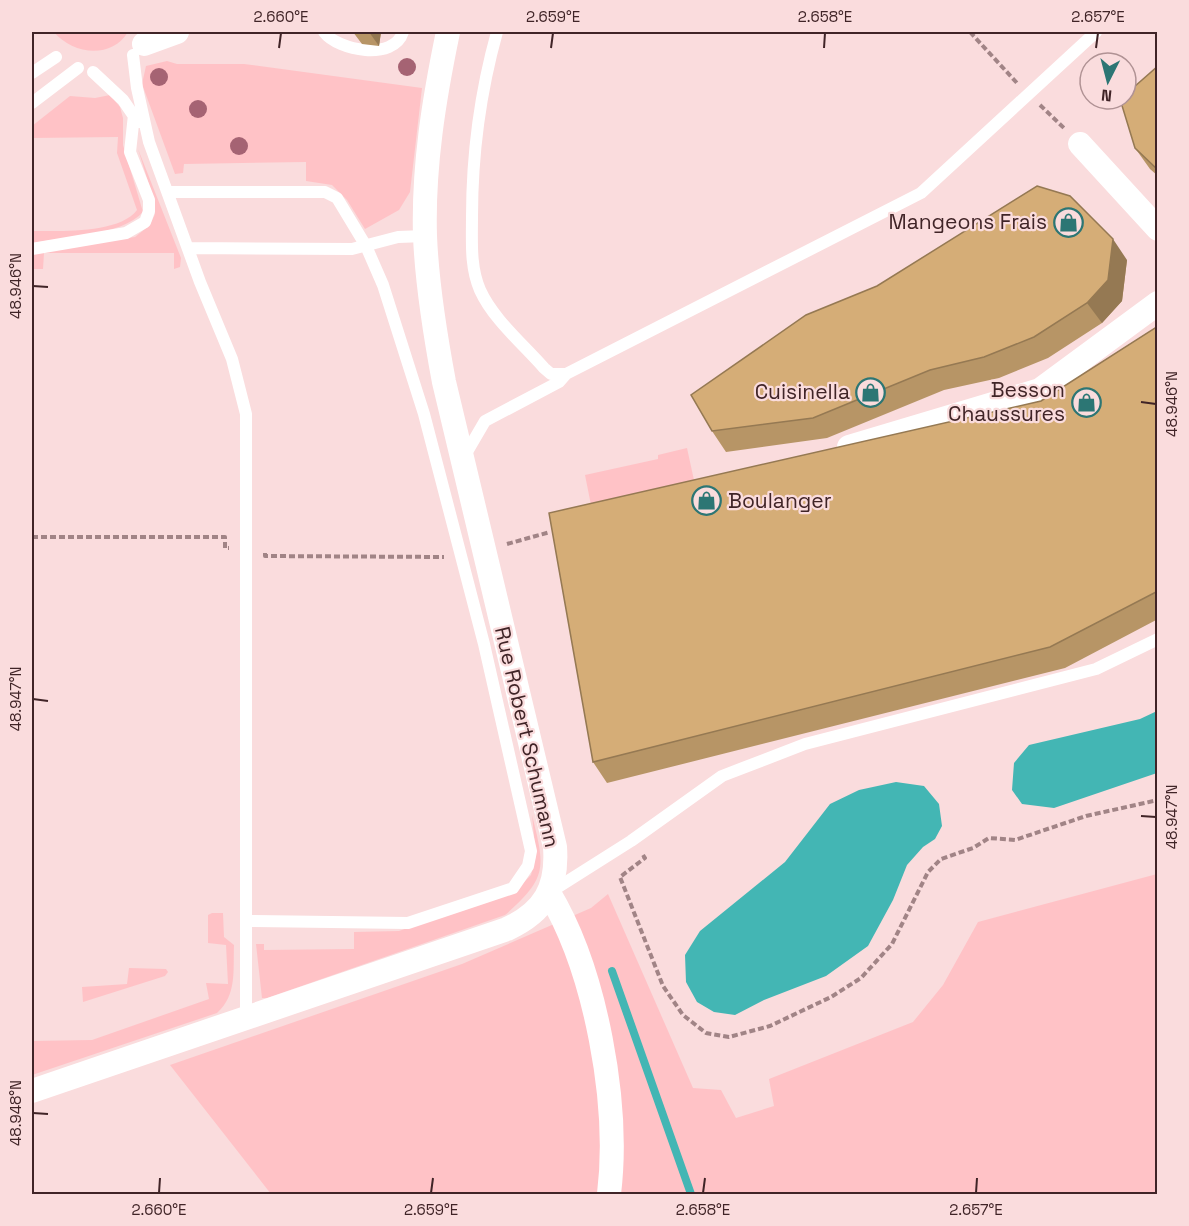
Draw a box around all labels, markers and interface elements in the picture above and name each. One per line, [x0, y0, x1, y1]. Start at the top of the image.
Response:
text: 2.660°E [254, 7, 308, 26]
text: 2.659°E [526, 7, 580, 26]
text: 2.658°E [798, 7, 852, 26]
text: 2.657°E [1071, 7, 1125, 26]
north arrow [1078, 51, 1138, 111]
text: N [1100, 84, 1113, 106]
shop icon: Mangeons Frais [1052, 206, 1084, 238]
place label: Mangeons Frais [888, 208, 1047, 235]
text: 48.946°N [6, 253, 25, 319]
text: 48.946°N [1162, 371, 1181, 437]
shop icon: Cuisinella [855, 376, 887, 408]
place label: Besson Chaussures [948, 376, 1065, 427]
place label: Cuisinella [755, 378, 850, 405]
shop icon: Besson Chaussures [1070, 386, 1102, 418]
shop icon: Boulanger [691, 485, 723, 517]
place label: Boulanger [728, 487, 832, 514]
street label: Rue Robert Schumann [489, 624, 566, 850]
text: 48.947°N [6, 667, 25, 731]
text: 48.947°N [1162, 785, 1181, 849]
text: 48.948°N [6, 1080, 25, 1146]
text: 2.660°E [132, 1200, 186, 1219]
text: 2.659°E [404, 1200, 458, 1219]
text: 2.658°E [676, 1200, 730, 1219]
text: 2.657°E [949, 1200, 1003, 1219]

